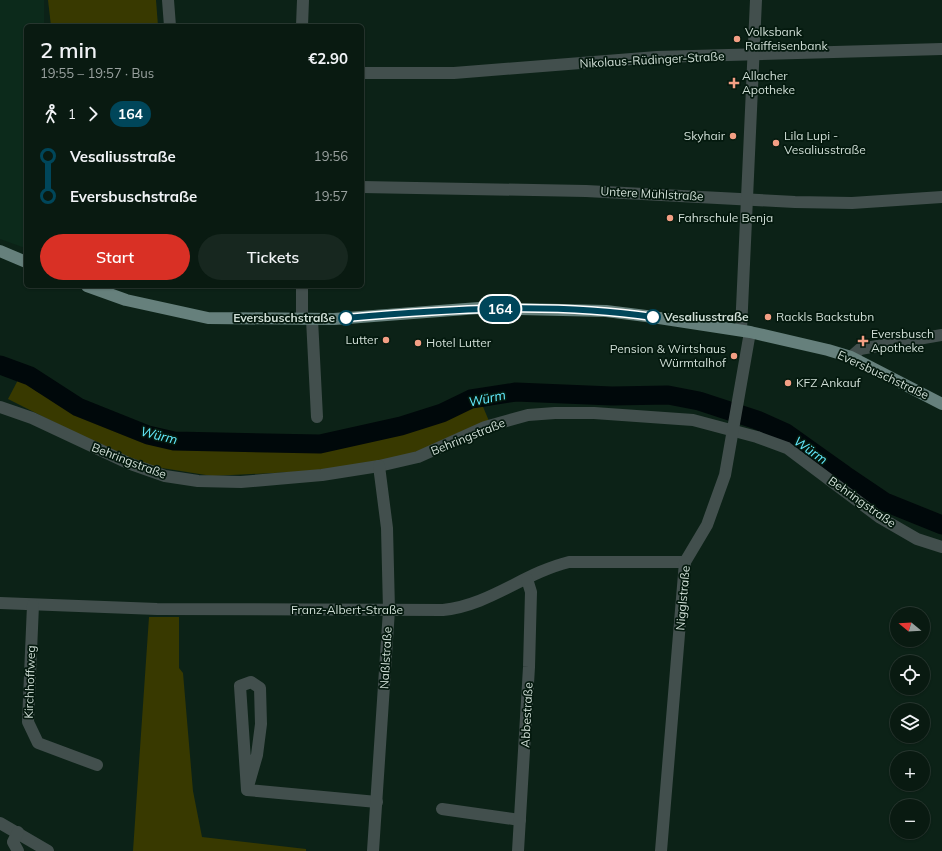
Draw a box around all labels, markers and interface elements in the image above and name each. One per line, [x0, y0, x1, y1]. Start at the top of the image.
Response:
place label: Volksbank Raiffeisenbank [745, 24, 828, 53]
marker: Volksbank Raiffeisenbank [732, 34, 742, 44]
text: 2 min [40, 36, 97, 64]
street label: Nikolaus-Rüdinger-Straße [579, 48, 725, 71]
text: €2.90 [308, 49, 348, 68]
text: 19:55 – 19:57 · Bus [40, 65, 154, 81]
place label: Allacher Apotheke [742, 68, 795, 97]
marker: Allacher Apotheke [729, 78, 739, 88]
icon: walk [40, 103, 62, 125]
icon: forward [82, 103, 104, 125]
text: 164 [118, 105, 143, 123]
text: 1 [68, 106, 76, 122]
place label: Skyhair [684, 128, 726, 143]
place label: Lila Lupi - Vesaliusstraße [784, 128, 866, 157]
marker: Skyhair [728, 131, 738, 141]
marker: Lila Lupi - Vesaliusstraße [771, 138, 781, 148]
text: Vesaliusstraße [70, 147, 176, 166]
text: 19:56 [314, 148, 348, 164]
street label: Untere Mühlstraße [600, 183, 704, 204]
text: Eversbuschstraße [70, 187, 197, 206]
text: 19:57 [314, 188, 348, 204]
place label: Fahrschule Benja [678, 210, 773, 225]
marker: Fahrschule Benja [665, 213, 675, 223]
button: Start [40, 234, 190, 280]
button: Tickets [198, 234, 348, 280]
line badge: 164 [477, 296, 523, 322]
text: 164 [487, 300, 513, 318]
marker: Vesaliusstraße [645, 309, 661, 325]
place label: Vesaliusstraße [663, 309, 749, 324]
place label: Rackls Backstubn [776, 309, 874, 324]
place label: Eversbuschstraße [233, 310, 335, 325]
marker: Eversbuschstraße [338, 310, 354, 326]
marker: Rackls Backstubn [763, 312, 773, 322]
place label: Eversbusch Apotheke [871, 326, 934, 355]
place label: Lutter [346, 332, 379, 347]
marker: Lutter [381, 335, 391, 345]
place label: Hotel Lutter [426, 335, 492, 350]
marker: Eversbusch Apotheke [858, 336, 868, 346]
marker: Hotel Lutter [413, 338, 423, 348]
place label: Pension & Wirtshaus Würmtalhof [610, 341, 727, 370]
street label: Eversbuschstraße [835, 347, 931, 402]
marker: Pension & Wirtshaus Würmtalhof [729, 351, 739, 361]
place label: KFZ Ankauf [796, 375, 862, 390]
marker: KFZ Ankauf [783, 378, 793, 388]
water label: Würm [467, 386, 507, 410]
street label: Behringstraße [428, 415, 507, 458]
water label: Würm [139, 423, 179, 447]
water label: Würm [791, 433, 831, 467]
street label: Behringstraße [90, 439, 169, 482]
street label: Behringstraße [826, 473, 899, 530]
street label: Nigglstraße [672, 565, 693, 631]
street label: Franz-Albert-Straße [291, 602, 403, 617]
north arrow [890, 607, 930, 647]
map controls [890, 607, 930, 839]
street label: Naßlstraße [376, 626, 395, 690]
street label: Kirchhoffweg [21, 645, 38, 719]
button: locate [890, 655, 930, 695]
street label: Abbestraße [517, 682, 536, 748]
button: layers [890, 703, 930, 743]
button: + [890, 751, 930, 791]
button: − [890, 799, 930, 839]

